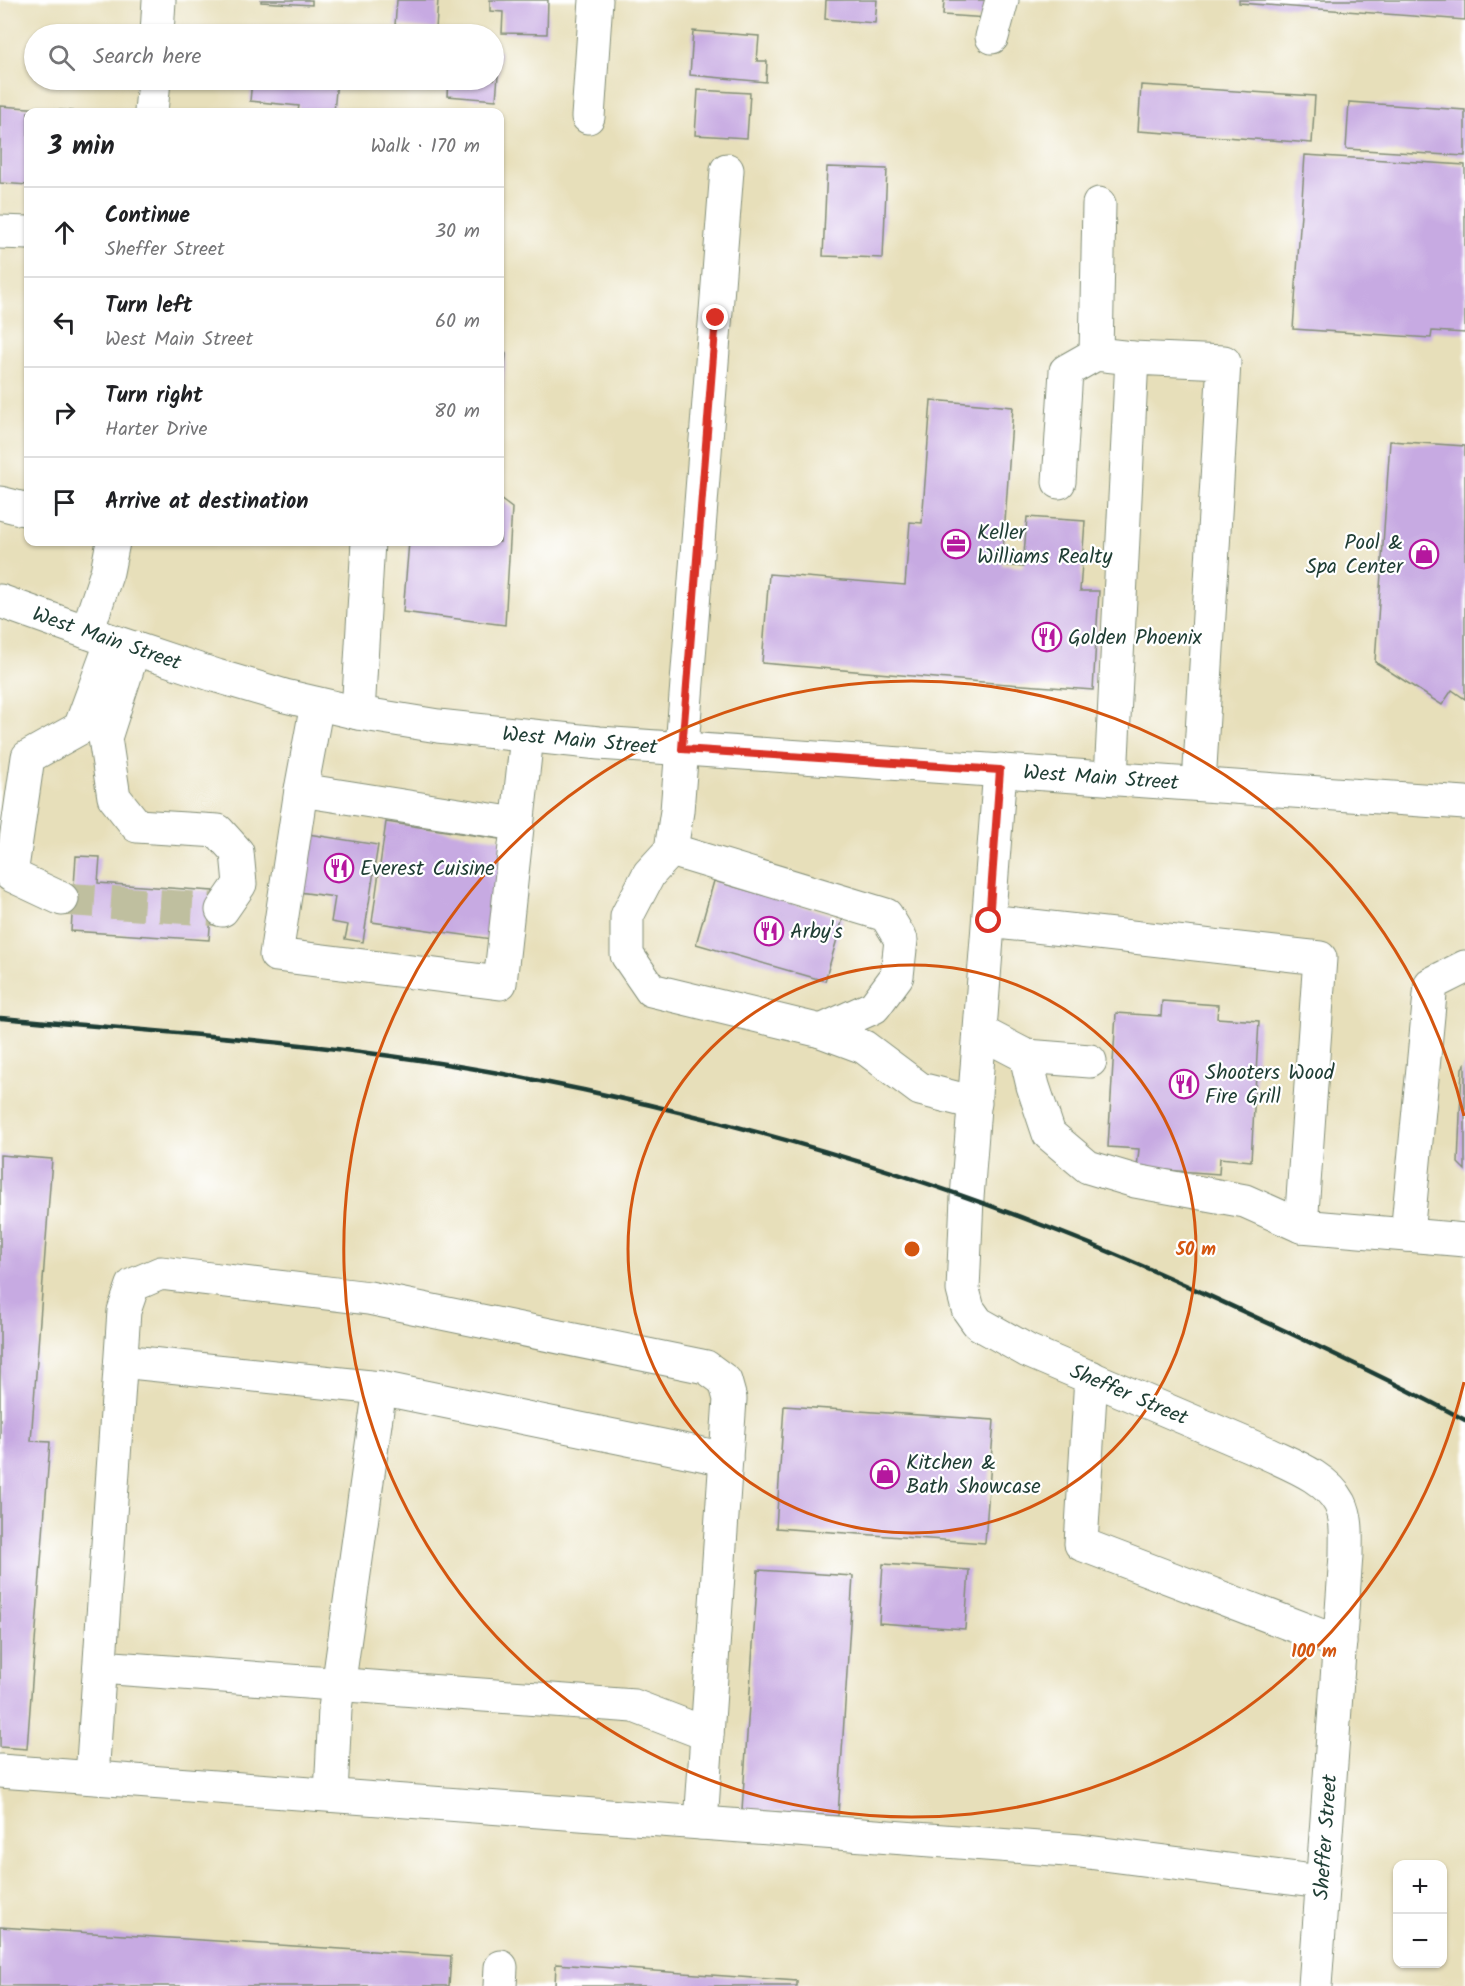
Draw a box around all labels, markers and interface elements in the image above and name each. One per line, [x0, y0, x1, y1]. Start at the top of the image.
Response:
search box [24, 24, 504, 90]
text: Search here [93, 40, 201, 75]
icon: search [45, 41, 78, 74]
text: 3 min [48, 126, 115, 168]
text: Walk · 170 m [370, 131, 480, 163]
text: Continue [105, 199, 190, 234]
icon: ahead [48, 216, 81, 249]
text: 30 m [435, 216, 480, 248]
text: Sheffer Street [105, 234, 225, 266]
text: Turn left [105, 289, 192, 324]
route end [702, 304, 728, 330]
icon: left [48, 306, 81, 339]
text: 60 m [435, 306, 480, 338]
text: West Main Street [105, 324, 253, 356]
text: Turn right [105, 379, 203, 414]
icon: right [48, 396, 81, 429]
text: 80 m [434, 396, 480, 428]
text: Harter Drive [105, 414, 208, 446]
text: Arrive at destination [105, 485, 308, 520]
icon: arrive [48, 486, 81, 519]
place label: Keller Williams Realty [977, 517, 1112, 574]
place label: Pool & Spa Center [1306, 527, 1404, 584]
office icon: Keller Williams Realty [940, 528, 972, 560]
shop icon: Pool & Spa Center [1408, 538, 1440, 570]
street label: West Main Street [28, 598, 186, 681]
restaurant icon: Golden Phoenix [1031, 621, 1063, 653]
place label: Golden Phoenix [1068, 622, 1203, 655]
street label: West Main Street [501, 718, 660, 765]
street label: West Main Street [1022, 757, 1181, 800]
restaurant icon: Everest Cuisine [323, 852, 355, 884]
place label: Everest Cuisine [360, 853, 495, 886]
route start [975, 907, 1001, 933]
restaurant icon: Arby's [753, 915, 785, 947]
place label: Arby's [790, 916, 843, 949]
place label: Shooters Wood Fire Grill [1205, 1057, 1335, 1114]
restaurant icon: Shooters Wood Fire Grill [1168, 1068, 1200, 1100]
text: 50 m [1175, 1236, 1216, 1265]
centre of rings [902, 1239, 922, 1259]
street label: Sheffer Street [1064, 1356, 1194, 1435]
place label: Kitchen & Bath Showcase [906, 1447, 1041, 1504]
shop icon: Kitchen & Bath Showcase [869, 1458, 901, 1490]
text: 100 m [1291, 1638, 1337, 1667]
street label: Sheffer Street [1306, 1772, 1347, 1901]
map controls [1393, 1860, 1447, 1968]
button: + [1393, 1860, 1447, 1914]
button: − [1393, 1914, 1447, 1968]

